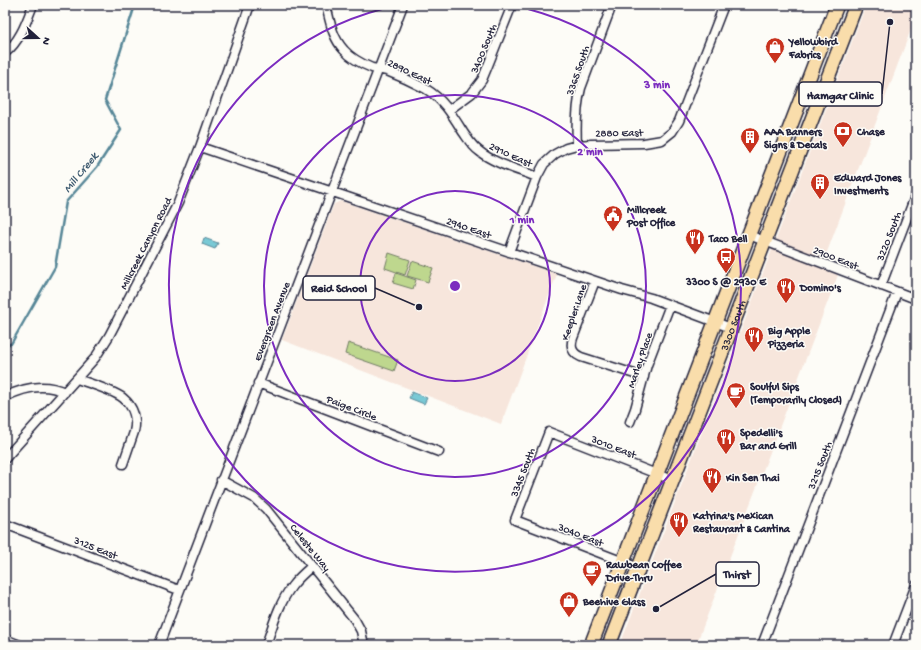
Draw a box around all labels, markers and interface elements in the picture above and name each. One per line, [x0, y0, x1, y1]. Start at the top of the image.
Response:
north arrow [18, 18, 58, 58]
street label: 3400 South [469, 22, 501, 76]
text: N [39, 35, 52, 46]
shop icon: Yellowbird Fabrics [764, 36, 786, 64]
place label: Yellowbird Fabrics [787, 37, 839, 62]
street label: 3365 South [564, 44, 593, 98]
street label: 2890 East [385, 57, 434, 89]
text: 3 min [643, 79, 670, 93]
callout: Hamgar Clinic [799, 82, 882, 106]
text: Hamgar Clinic [807, 90, 874, 104]
bank icon: Chase [832, 120, 854, 148]
building icon: AAA Banners Signs & Decals [739, 126, 761, 154]
place label: AAA Banners Signs & Decals [763, 127, 827, 153]
place label: Chase [856, 127, 886, 139]
street label: 2880 East [595, 128, 645, 140]
street label: 2910 East [487, 141, 535, 171]
text: 2 min [577, 146, 603, 160]
water label: Mill Creek [61, 149, 103, 196]
building icon: Edward Jones Investments [809, 172, 831, 200]
place label: Edward Jones Investments [833, 173, 902, 198]
street label: Millcreek Canyon Road [118, 195, 176, 292]
public building icon: Millcreek Post Office [602, 204, 624, 232]
place label: Millcreek Post Office [626, 205, 676, 230]
street label: 3220 South [875, 210, 905, 264]
text: 1 min [509, 214, 535, 228]
street label: 2940 East [444, 216, 494, 243]
restaurant icon: Taco Bell [684, 227, 706, 255]
place label: Taco Bell [708, 234, 748, 246]
street label: 2900 East [811, 245, 861, 274]
bus stop icon: 3300 S @ 2930 E [715, 246, 737, 274]
callout: Reid School [303, 276, 375, 300]
restaurant icon: Domino's [775, 276, 797, 304]
place label: 3300 S @ 2930 E [685, 277, 767, 289]
centre of rings [448, 279, 462, 293]
street label: Evergreen Avenue [252, 280, 294, 363]
text: Reid School [310, 283, 367, 297]
street label: Keepler Lane [560, 283, 590, 342]
place label: Domino's [799, 283, 842, 295]
street label: 3300 South [719, 299, 750, 354]
restaurant icon: Big Apple Pizzeria [743, 325, 765, 353]
place label: Big Apple Pizzeria [767, 326, 812, 351]
street label: Marley Place [626, 331, 656, 390]
cafe icon: Soulful Sips (Temporarily Closed) [725, 381, 747, 409]
place label: Soulful Sips (Temporarily Closed) [750, 381, 842, 407]
street label: Paige Circle [323, 393, 379, 424]
restaurant icon: Spedelli's Bar and Grill [715, 427, 737, 455]
place label: Spedelli's Bar and Grill [739, 428, 797, 453]
street label: 3010 East [588, 434, 639, 462]
street label: 3215 South [806, 440, 836, 492]
street label: 3345 South [509, 446, 539, 500]
restaurant icon: Kin Sen Thai [701, 466, 723, 494]
place label: Kin Sen Thai [725, 473, 780, 485]
restaurant icon: Katrina's Mexican Restaurant & Cantina [668, 510, 690, 538]
place label: Katrina's Mexican Restaurant & Cantina [692, 510, 791, 536]
street label: 3040 East [555, 521, 606, 551]
street label: Celeste Way [287, 522, 333, 575]
street label: 3125 East [71, 535, 120, 563]
cafe icon: Rawbean Coffee Drive-Thru [581, 559, 603, 587]
place label: Rawbean Coffee Drive-Thru [605, 559, 683, 585]
callout: Thirst [716, 562, 759, 586]
text: Thirst [722, 569, 752, 583]
shop icon: Beehive Glass [558, 590, 580, 618]
place label: Beehive Glass [582, 597, 646, 609]

